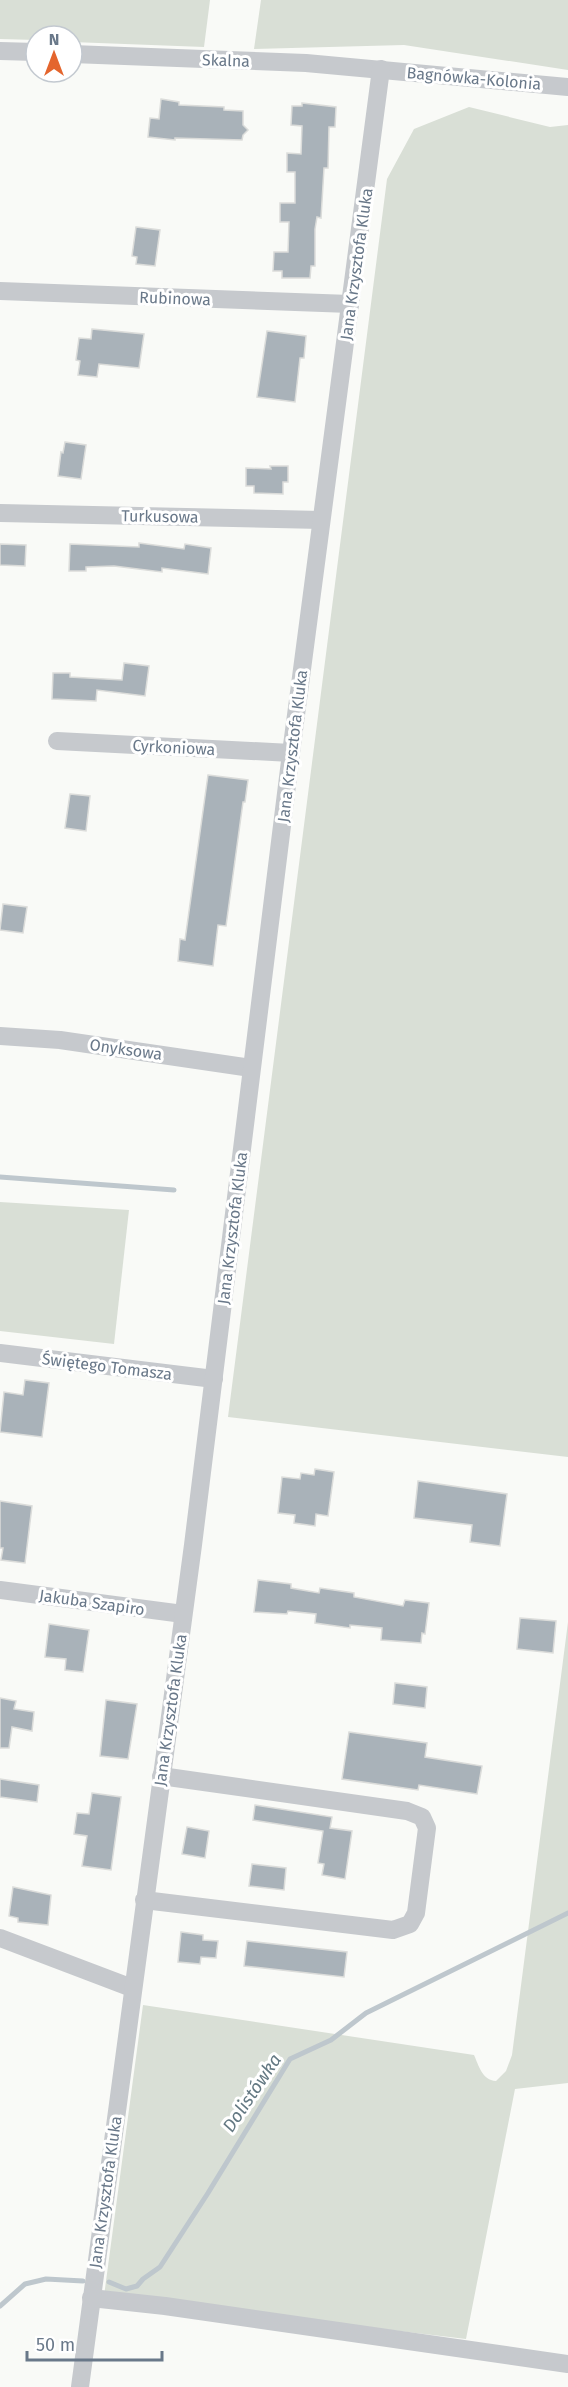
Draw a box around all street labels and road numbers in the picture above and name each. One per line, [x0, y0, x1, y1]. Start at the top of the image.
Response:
street label: Skalna [202, 50, 250, 71]
street label: Bagnówka-Kolonia [406, 63, 542, 94]
street label: Jana Krzysztofa Kluka [336, 187, 377, 341]
street label: Rubinowa [139, 288, 211, 309]
street label: Turkusowa [121, 506, 199, 527]
street label: Jana Krzysztofa Kluka [274, 669, 311, 823]
street label: Cyrkoniowa [132, 736, 216, 759]
street label: Onyksowa [88, 1035, 163, 1064]
street label: Jana Krzysztofa Kluka [214, 1151, 251, 1305]
street label: Świętego Tomasza [41, 1348, 173, 1384]
street label: Jakuba Szapiro [38, 1586, 146, 1619]
street label: Jana Krzysztofa Kluka [150, 1633, 191, 1787]
street label: Jana Krzysztofa Kluka [85, 2115, 126, 2269]

